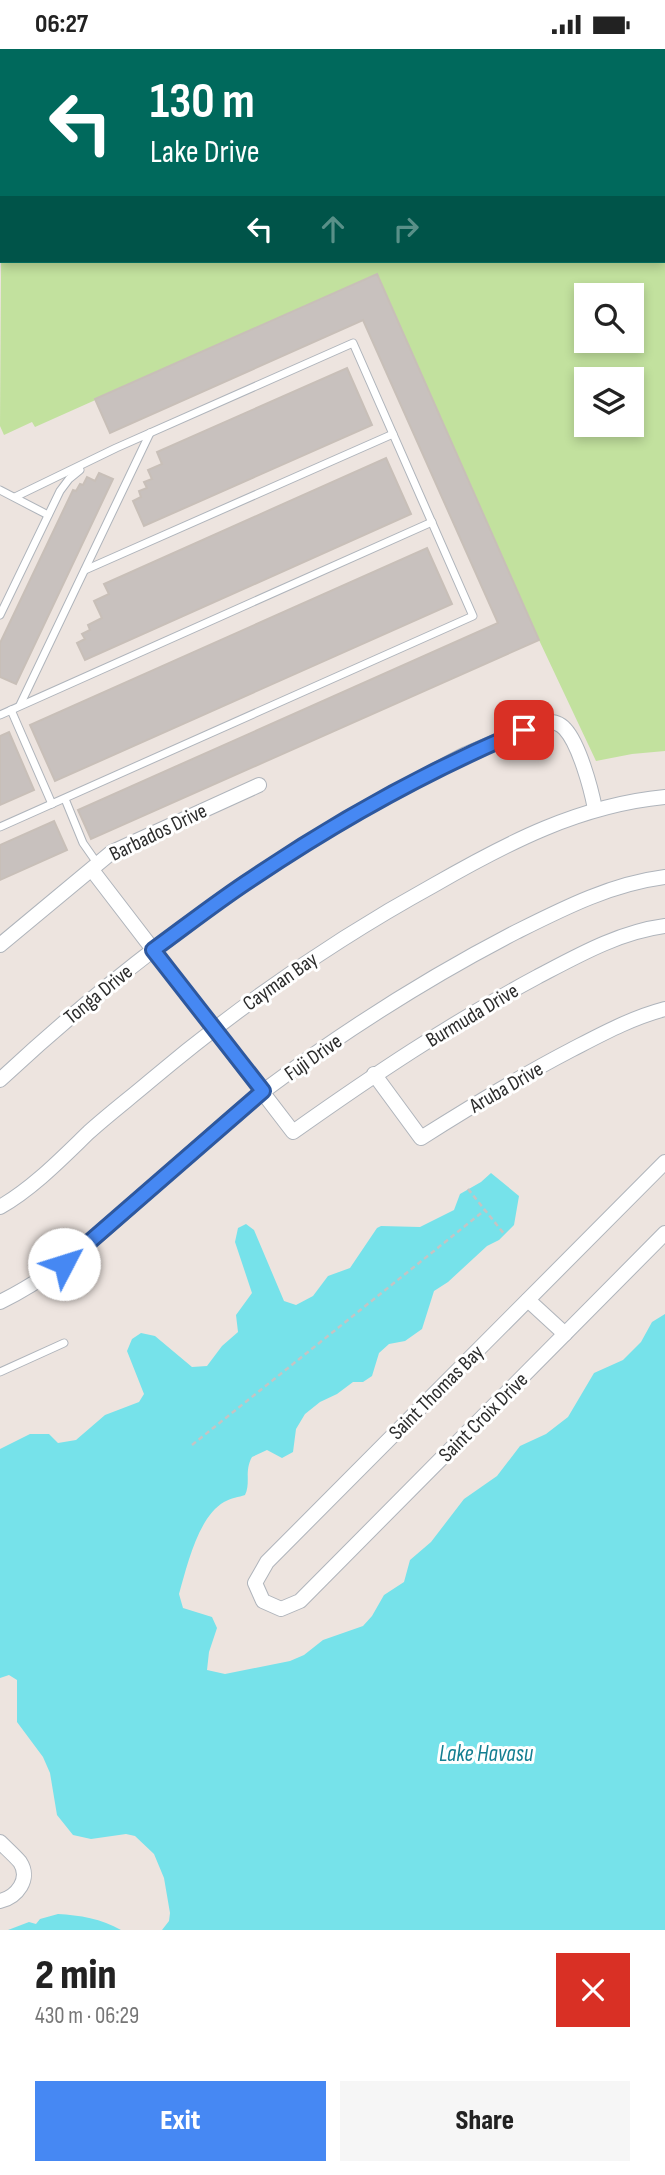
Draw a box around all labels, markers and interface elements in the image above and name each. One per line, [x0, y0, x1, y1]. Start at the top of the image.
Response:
text: 06:27 [35, 9, 88, 40]
text: 130 m [150, 73, 255, 132]
icon: left [35, 77, 126, 168]
text: Lake Drive [150, 133, 260, 172]
icon: left [241, 210, 279, 248]
icon: ahead [314, 210, 352, 248]
icon: right [387, 210, 425, 248]
map controls [574, 283, 644, 437]
button: search [574, 283, 644, 353]
button: layers [574, 367, 644, 437]
pin [494, 700, 554, 760]
icon: arrive [505, 711, 543, 749]
street label: Barbados Drive [105, 798, 211, 867]
street label: Cayman Bay [238, 947, 322, 1016]
street label: Tonga Drive [59, 959, 138, 1030]
street label: Burmuda Drive [422, 978, 523, 1053]
street label: Fuji Drive [280, 1029, 347, 1086]
street label: Aruba Drive [464, 1056, 548, 1119]
position arrow [27, 1227, 101, 1301]
street label: Saint Thomas Bay [384, 1340, 489, 1445]
street label: Saint Croix Drive [433, 1367, 533, 1467]
water label: Lake Havasu [439, 1740, 534, 1768]
text: 2 min [35, 1950, 116, 2001]
button: close [556, 1953, 630, 2027]
text: 430 m · 06:29 [35, 2002, 139, 2030]
button: Exit [35, 2081, 326, 2161]
button: Share [340, 2081, 630, 2161]

